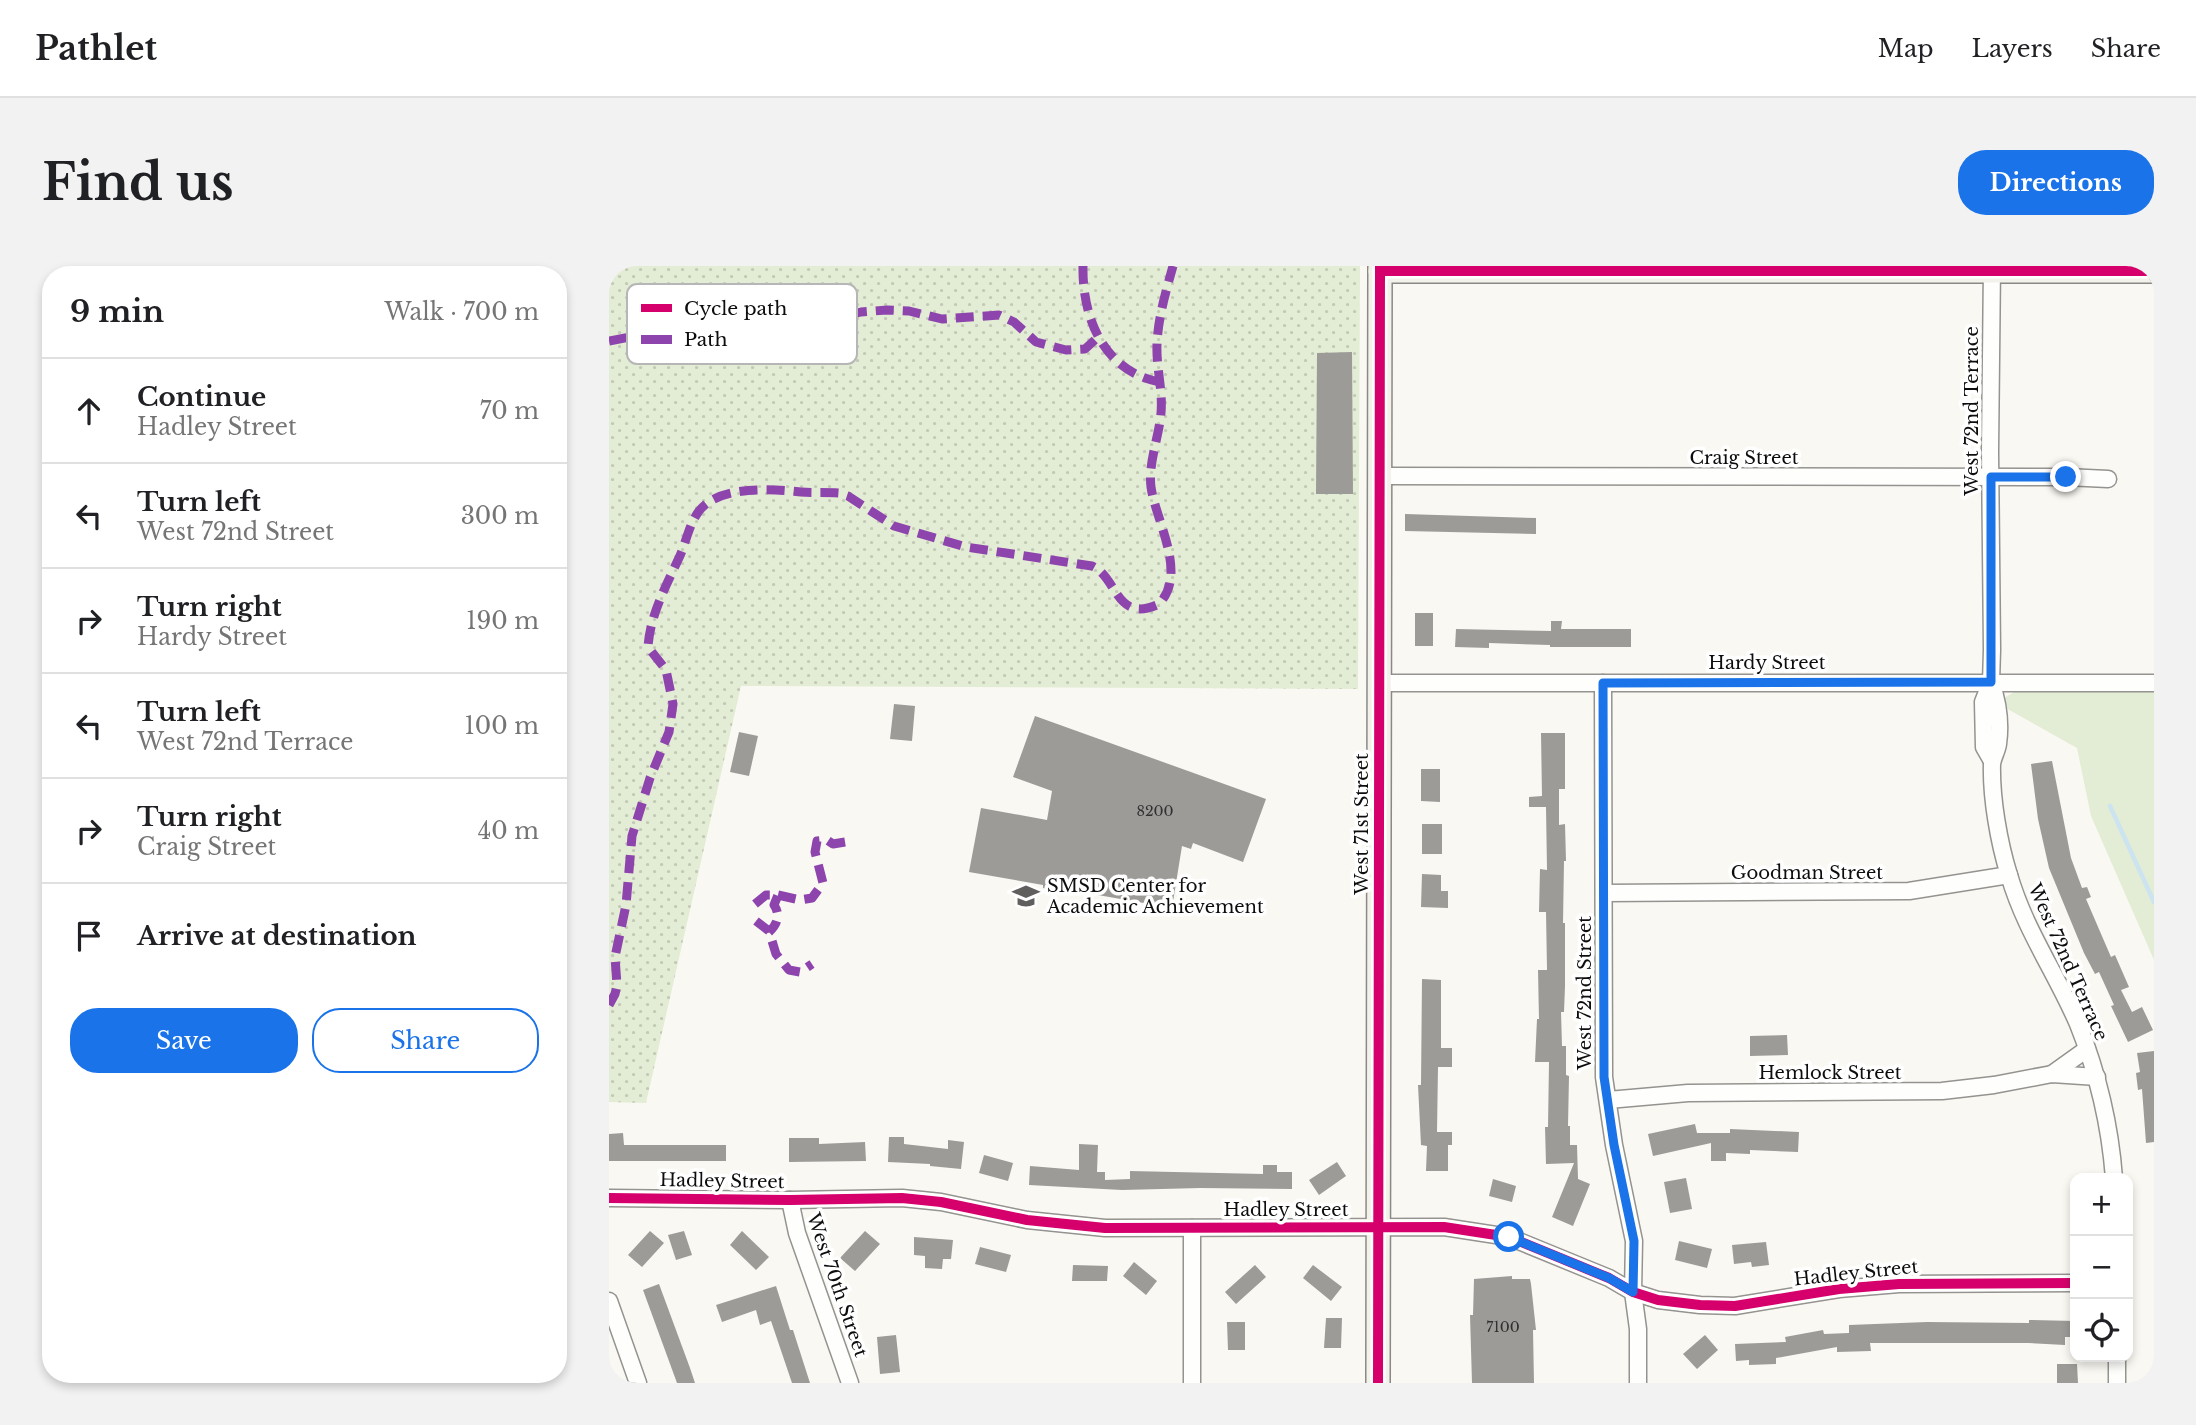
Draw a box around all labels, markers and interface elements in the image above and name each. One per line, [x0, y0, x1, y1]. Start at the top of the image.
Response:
text: Pathlet [35, 28, 157, 69]
text: Map [1878, 34, 1934, 63]
text: Layers [1972, 34, 2053, 63]
text: Share [2091, 34, 2161, 63]
button: Directions [1958, 150, 2154, 215]
text: Find us [42, 152, 234, 213]
legend [627, 284, 857, 364]
text: 9 min [70, 293, 164, 330]
text: Cycle path [684, 297, 787, 320]
text: Walk · 700 m [384, 298, 539, 326]
street label: West 72nd Terrace [1961, 326, 1983, 497]
text: Path [684, 328, 728, 351]
text: Continue [137, 381, 266, 413]
icon: ahead [70, 392, 108, 430]
text: 70 m [480, 397, 539, 425]
text: Hadley Street [137, 413, 297, 441]
street label: Craig Street [1689, 447, 1799, 469]
route end [2050, 461, 2081, 492]
text: Turn left [137, 486, 261, 518]
icon: left [70, 497, 108, 535]
text: 300 m [461, 502, 539, 530]
text: West 72nd Street [137, 518, 334, 546]
text: Turn right [137, 591, 282, 623]
icon: right [70, 602, 108, 640]
text: 190 m [466, 607, 539, 635]
text: Hardy Street [137, 623, 287, 651]
street label: Hardy Street [1708, 652, 1826, 674]
text: Turn left [137, 696, 261, 728]
icon: left [70, 707, 108, 745]
text: 100 m [465, 712, 539, 740]
text: West 72nd Terrace [137, 728, 354, 756]
street label: West 71st Street [1351, 753, 1373, 896]
text: Turn right [137, 801, 282, 833]
house number: 8200 [1136, 802, 1174, 820]
icon: right [70, 812, 108, 850]
text: 40 m [478, 817, 539, 845]
text: Craig Street [137, 833, 276, 861]
street label: Goodman Street [1731, 862, 1883, 884]
place label: SMSD Center for Academic Achievement [1046, 875, 1264, 918]
street label: West 72nd Terrace [2023, 879, 2113, 1044]
school or university icon: SMSD Center for Academic Achievement [1011, 881, 1041, 911]
street label: West 72nd Street [1574, 916, 1596, 1071]
icon: arrive [70, 917, 108, 955]
text: Arrive at destination [137, 920, 417, 952]
button: Save [70, 1008, 298, 1073]
button: Share [312, 1008, 539, 1073]
street label: Hemlock Street [1758, 1062, 1902, 1084]
street label: Hadley Street [659, 1169, 785, 1193]
map controls [2070, 1173, 2133, 1362]
button: + [2070, 1173, 2133, 1236]
street label: Hadley Street [1224, 1199, 1349, 1221]
street label: West 70th Street [802, 1209, 872, 1360]
route start [1493, 1221, 1524, 1252]
button: − [2070, 1236, 2133, 1299]
street label: Hadley Street [1793, 1256, 1919, 1290]
button: locate [2070, 1299, 2133, 1362]
house number: 7100 [1486, 1318, 1520, 1336]

